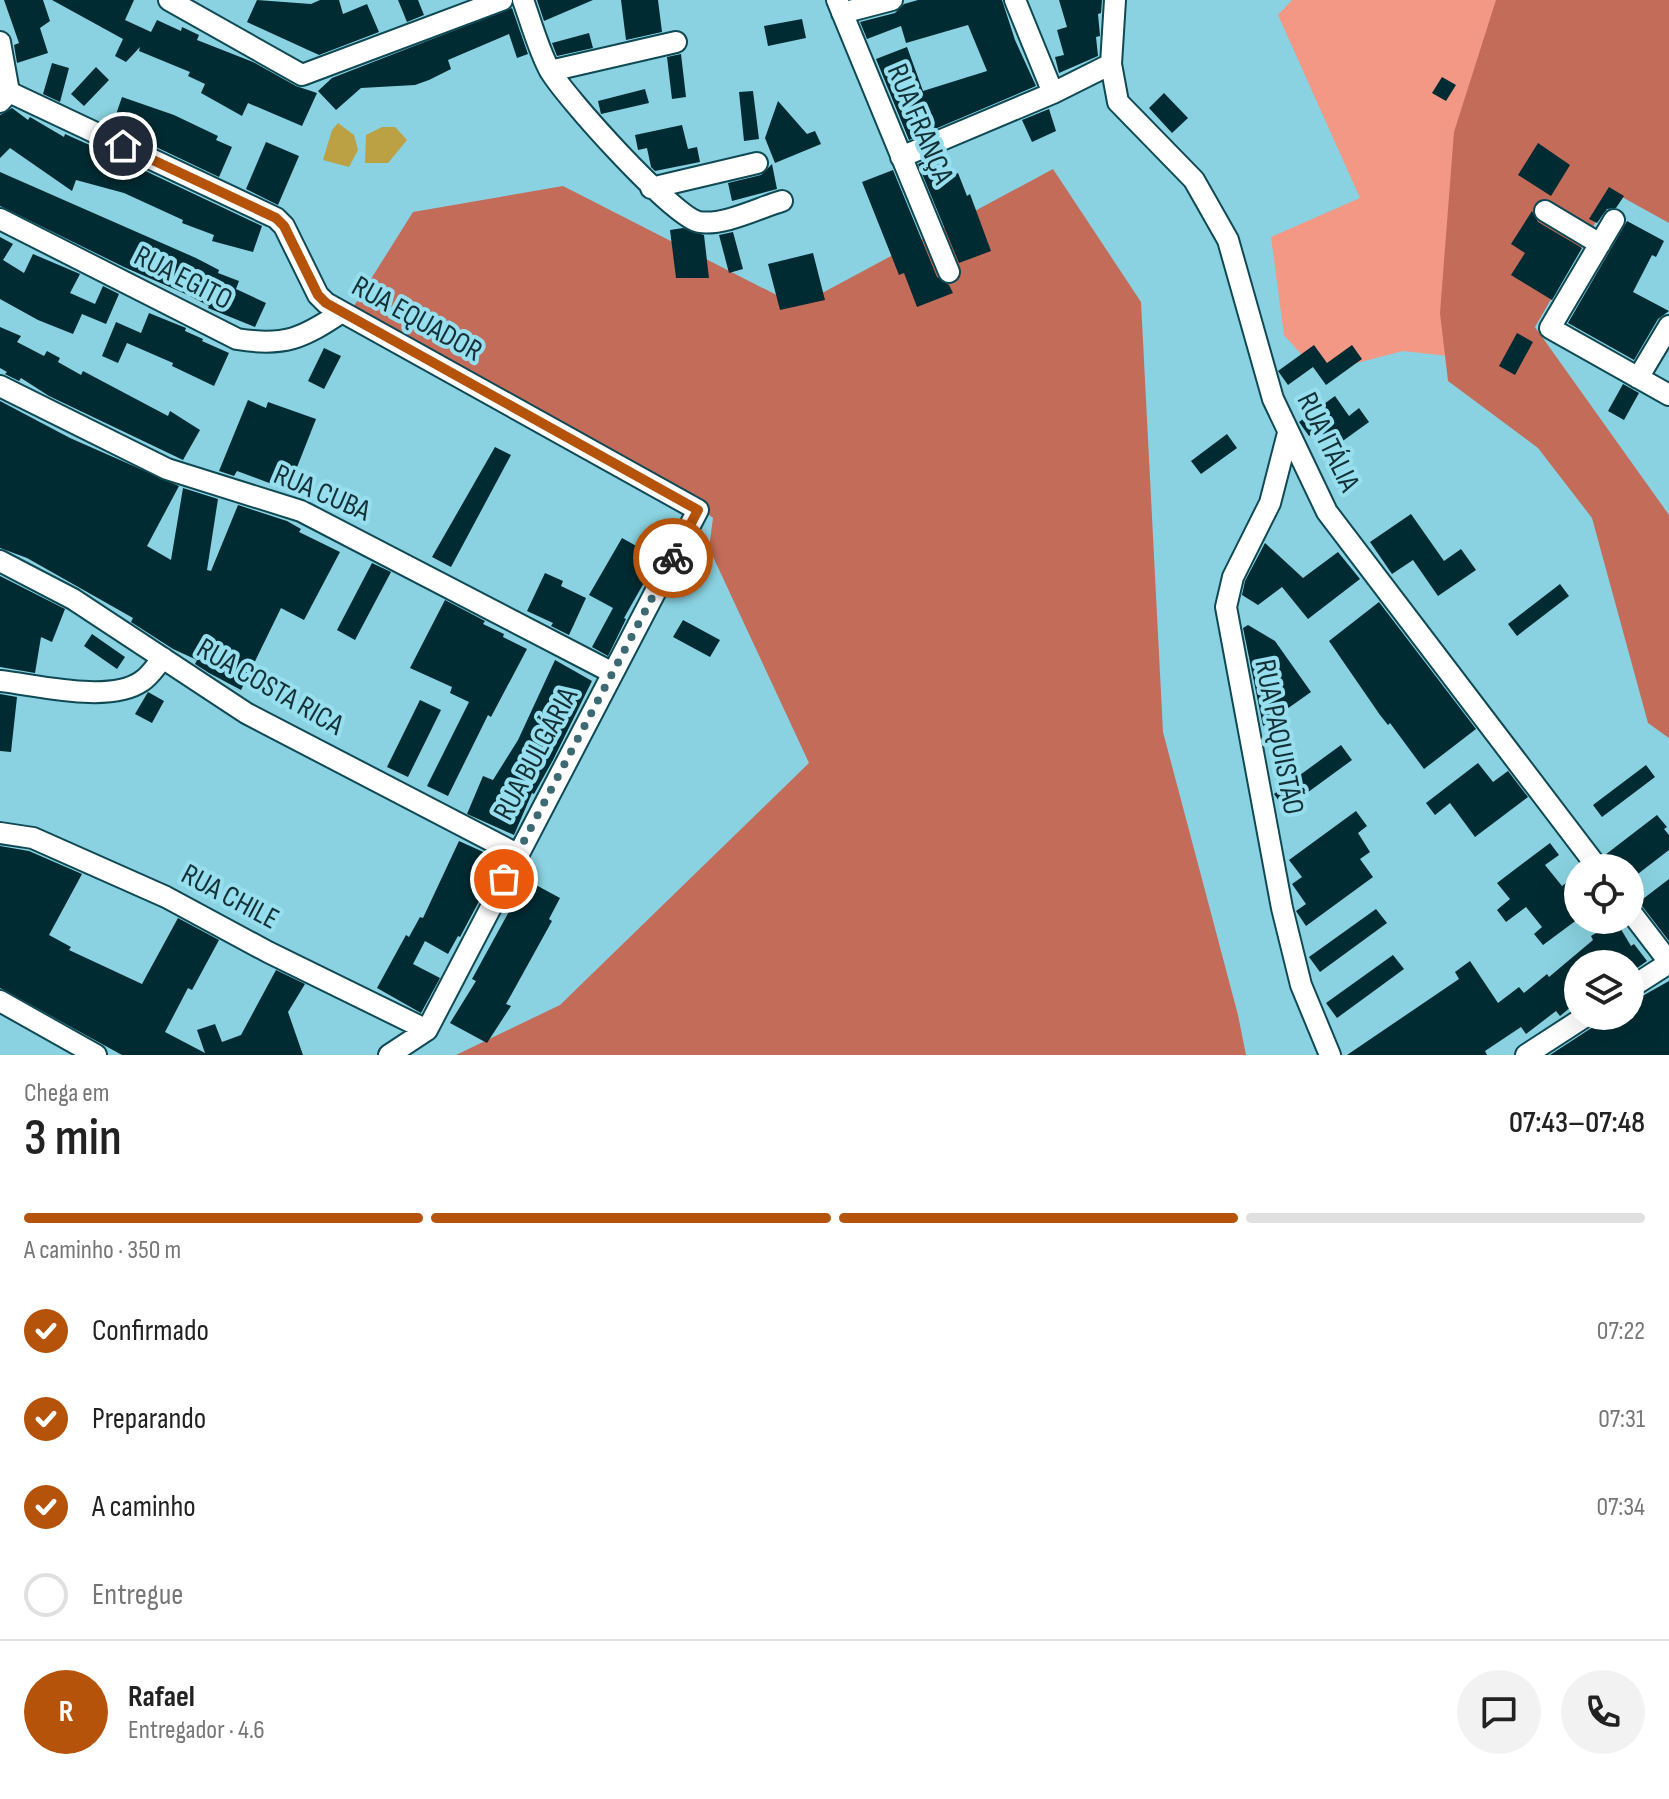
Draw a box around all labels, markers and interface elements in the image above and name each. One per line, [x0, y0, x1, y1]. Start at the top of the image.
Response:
street label: RUA FRANÇA [879, 59, 961, 190]
pin [89, 112, 157, 180]
icon: home [101, 124, 145, 168]
street label: RUA EGITO [128, 238, 238, 318]
street label: RUA EQUADOR [345, 268, 489, 370]
street label: RUA ITÁLIA [1289, 387, 1367, 498]
street label: RUA CUBA [268, 457, 376, 529]
courier [633, 518, 713, 598]
icon: bike [651, 536, 695, 580]
street label: RUA COSTA RICA [190, 631, 350, 744]
street label: RUA PAQUISTÃO [1246, 656, 1312, 818]
street label: RUA BULGÁRIA [486, 681, 586, 827]
pin [470, 845, 538, 913]
map controls [1564, 854, 1644, 1030]
button: locate [1564, 854, 1644, 934]
street label: RUA CHILE [175, 856, 285, 938]
icon: bag [482, 857, 526, 901]
button: layers [1564, 950, 1644, 1030]
text: Chega em [24, 1078, 110, 1109]
text: 07:43–07:48 [1509, 1105, 1645, 1141]
text: 3 min [24, 1107, 122, 1170]
text: A caminho · 350 m [24, 1235, 181, 1266]
icon: check [24, 1309, 68, 1353]
text: Confirmado [92, 1313, 209, 1349]
text: 07:22 [1597, 1316, 1645, 1347]
icon: check [24, 1397, 68, 1441]
text: Preparando [92, 1401, 206, 1437]
text: 07:31 [1598, 1404, 1645, 1435]
icon: check [24, 1485, 68, 1529]
text: A caminho [92, 1489, 196, 1525]
text: 07:34 [1597, 1492, 1645, 1523]
text: Entregue [92, 1577, 183, 1613]
button: chat [1457, 1670, 1541, 1754]
button: phone [1561, 1670, 1645, 1754]
text: Rafael [128, 1679, 195, 1715]
text: R [59, 1694, 73, 1730]
text: Entregador · 4.6 [128, 1715, 265, 1746]

